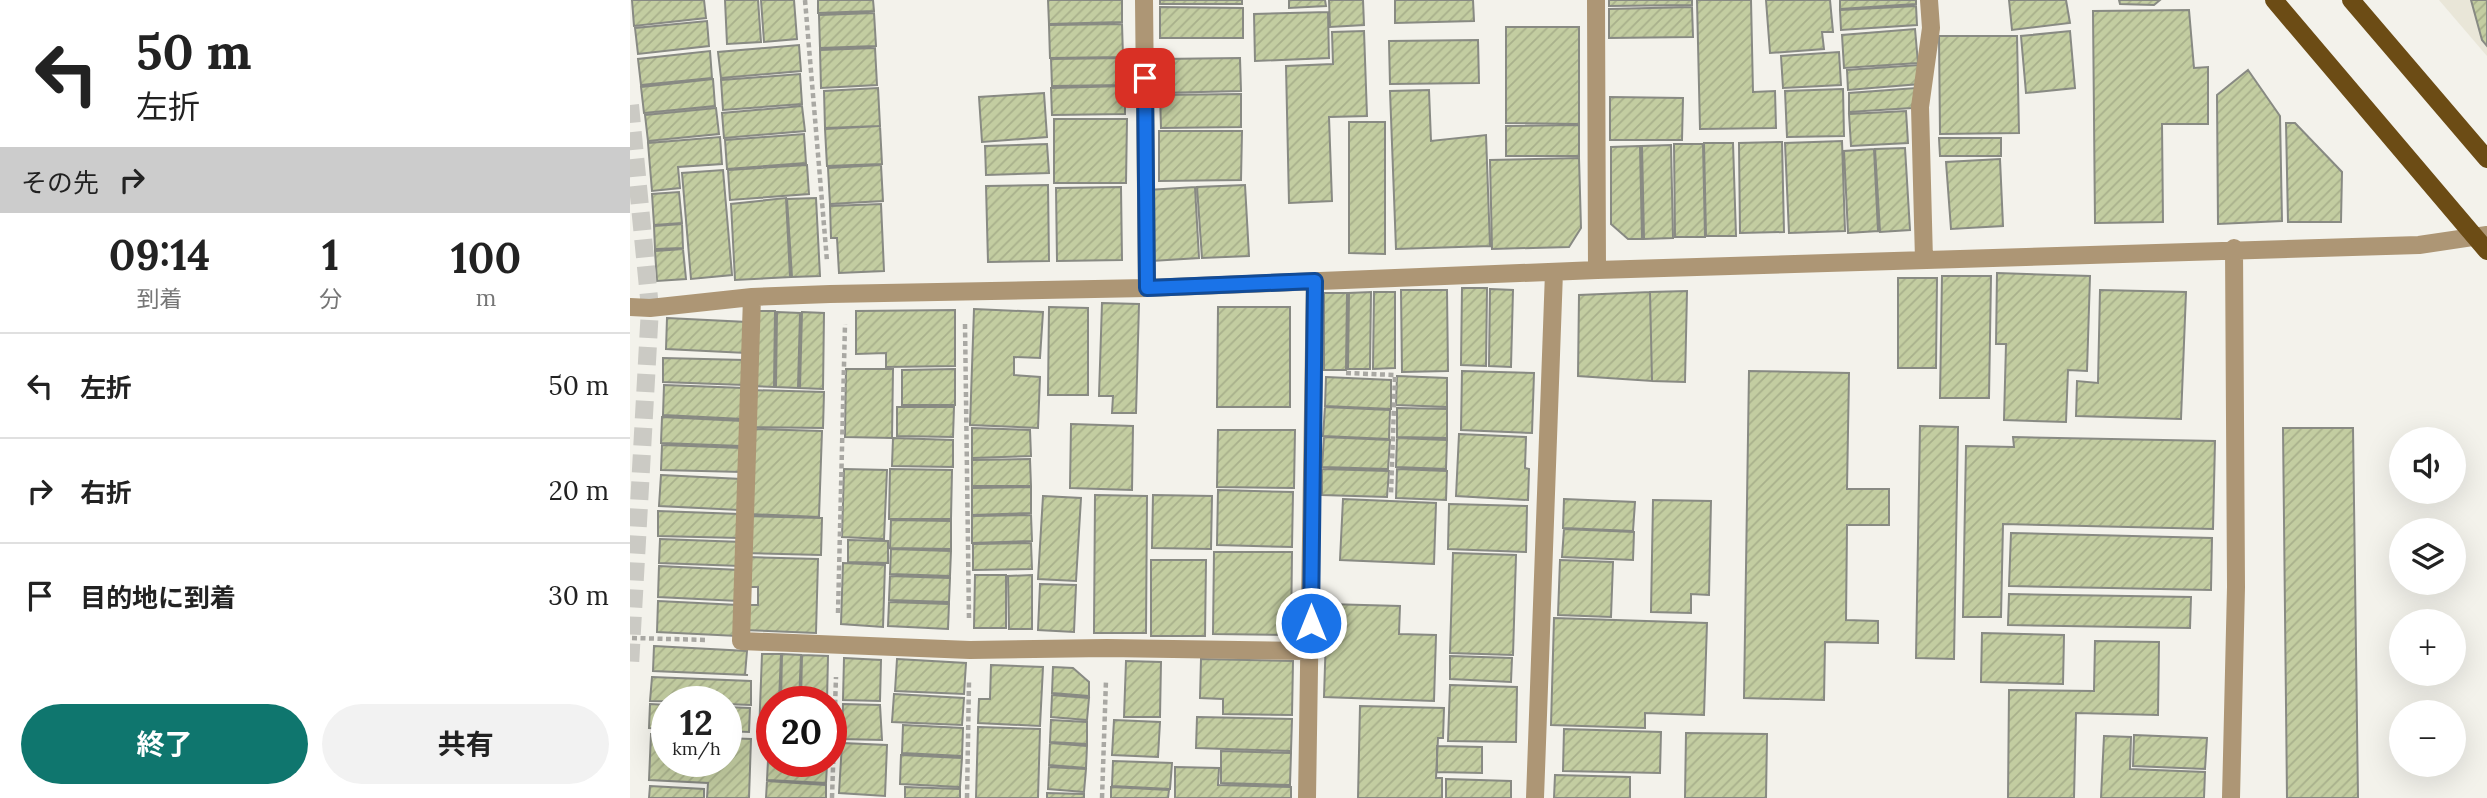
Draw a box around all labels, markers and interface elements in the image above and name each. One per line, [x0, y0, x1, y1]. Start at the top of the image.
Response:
text: 50 m [136, 20, 252, 82]
icon: left [21, 28, 112, 119]
pin [1115, 48, 1175, 108]
icon: arrive [1126, 59, 1164, 97]
text: 左折 [136, 86, 200, 127]
icon: right [113, 161, 151, 199]
text: その先 [21, 166, 99, 199]
text: 09:14 [109, 228, 210, 282]
text: 1 [322, 228, 339, 282]
text: 100 [451, 231, 521, 285]
text: m [476, 283, 496, 312]
text: 到着 [136, 284, 182, 313]
text: 分 [319, 284, 342, 313]
icon: left [21, 367, 59, 405]
text: 50 m [549, 369, 609, 402]
text: 左折 [80, 371, 132, 404]
map controls [2389, 427, 2466, 777]
button: sound [2389, 427, 2466, 504]
icon: right [21, 472, 59, 510]
text: 20 m [549, 474, 609, 507]
text: 右折 [80, 476, 132, 509]
button: layers [2389, 518, 2466, 595]
icon: arrive [21, 577, 59, 615]
text: 30 m [548, 579, 609, 612]
text: 目的地に到着 [80, 581, 236, 614]
position arrow [1274, 586, 1348, 660]
button: + [2389, 609, 2466, 686]
speed limit sign: 20 [756, 686, 847, 777]
text: 12 [680, 700, 713, 745]
button: − [2389, 700, 2466, 777]
button: 終了 [21, 704, 308, 784]
button: 共有 [322, 704, 609, 784]
text: km/h [672, 737, 721, 760]

